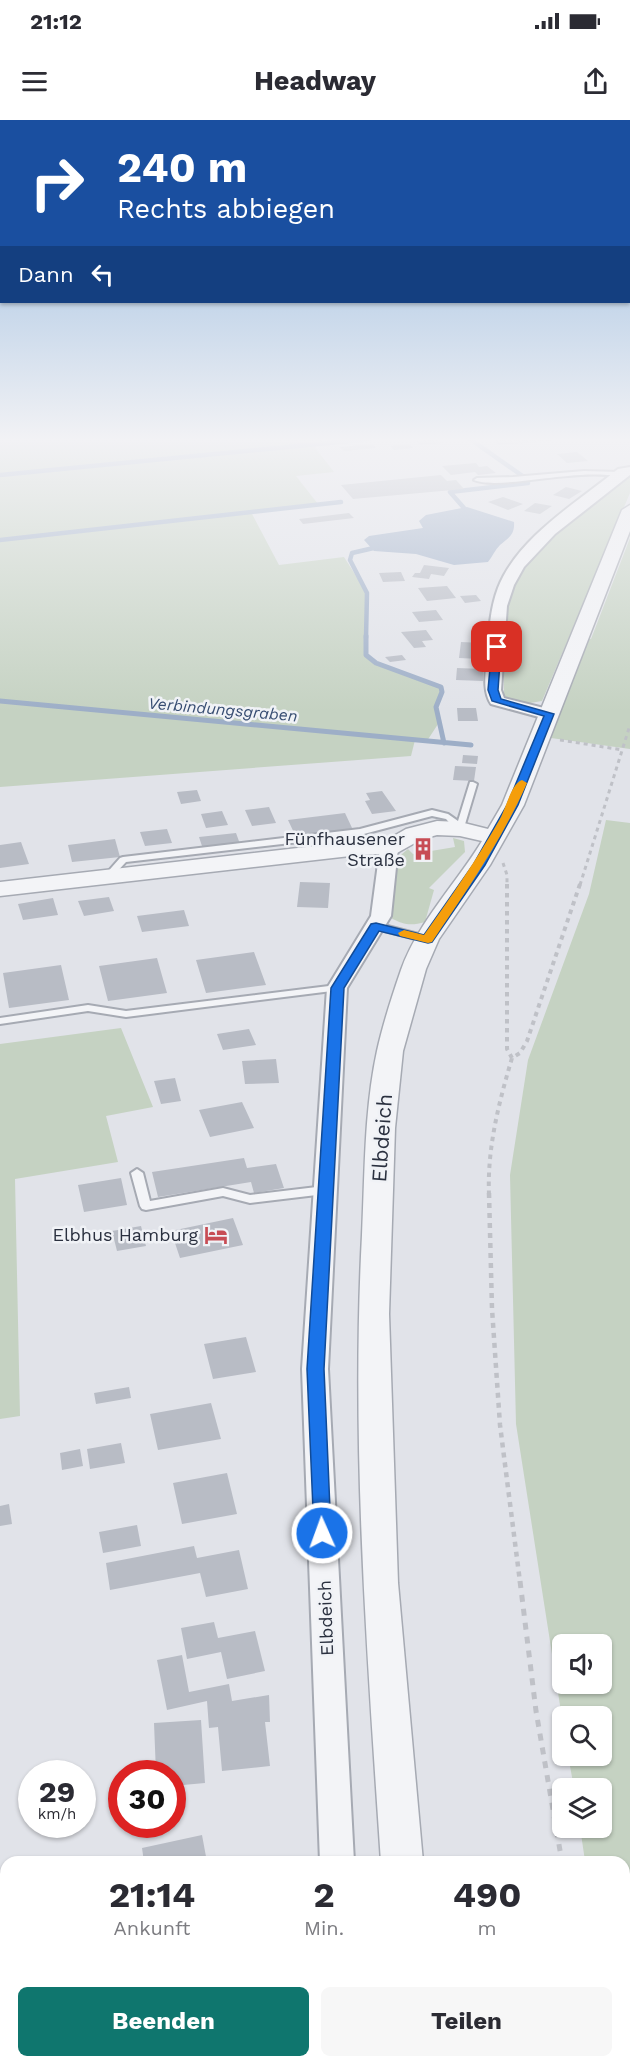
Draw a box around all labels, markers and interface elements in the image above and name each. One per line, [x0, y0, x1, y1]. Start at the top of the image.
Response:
text: 21:12 [30, 9, 82, 34]
icon: menu [18, 65, 51, 98]
text: Headway [254, 65, 376, 97]
icon: share [579, 65, 612, 98]
text: 240 m [117, 143, 247, 192]
icon: right [18, 144, 96, 222]
text: Rechts abbiegen [117, 193, 335, 225]
icon: left [86, 258, 119, 291]
text: Dann [18, 262, 74, 287]
pin [471, 621, 522, 672]
icon: arrive [480, 630, 513, 663]
water label: Verbindungsgraben [148, 694, 298, 725]
place label: Fünfhausener Straße [284, 828, 405, 870]
building icon: Fünfhausener Straße [410, 836, 436, 862]
street label: Elbdeich [366, 1093, 397, 1183]
hotel icon: Elbhus Hamburg [203, 1222, 229, 1248]
place label: Elbhus Hamburg [53, 1224, 198, 1245]
position arrow [290, 1501, 354, 1565]
street label: Elbdeich [314, 1580, 337, 1656]
map controls [552, 1634, 612, 1838]
button: sound [552, 1634, 612, 1694]
button: search [552, 1706, 612, 1766]
speed limit sign: 30 [108, 1760, 186, 1838]
text: 29 [39, 1774, 75, 1809]
button: layers [552, 1778, 612, 1838]
text: km/h [38, 1805, 76, 1823]
text: 21:14 [109, 1874, 195, 1916]
text: 2 [313, 1874, 335, 1916]
text: 490 [453, 1874, 521, 1916]
text: Ankunft [114, 1916, 190, 1940]
text: Min. [304, 1916, 344, 1940]
text: m [477, 1916, 497, 1940]
button: Beenden [18, 1987, 309, 2056]
button: Teilen [321, 1987, 612, 2056]

